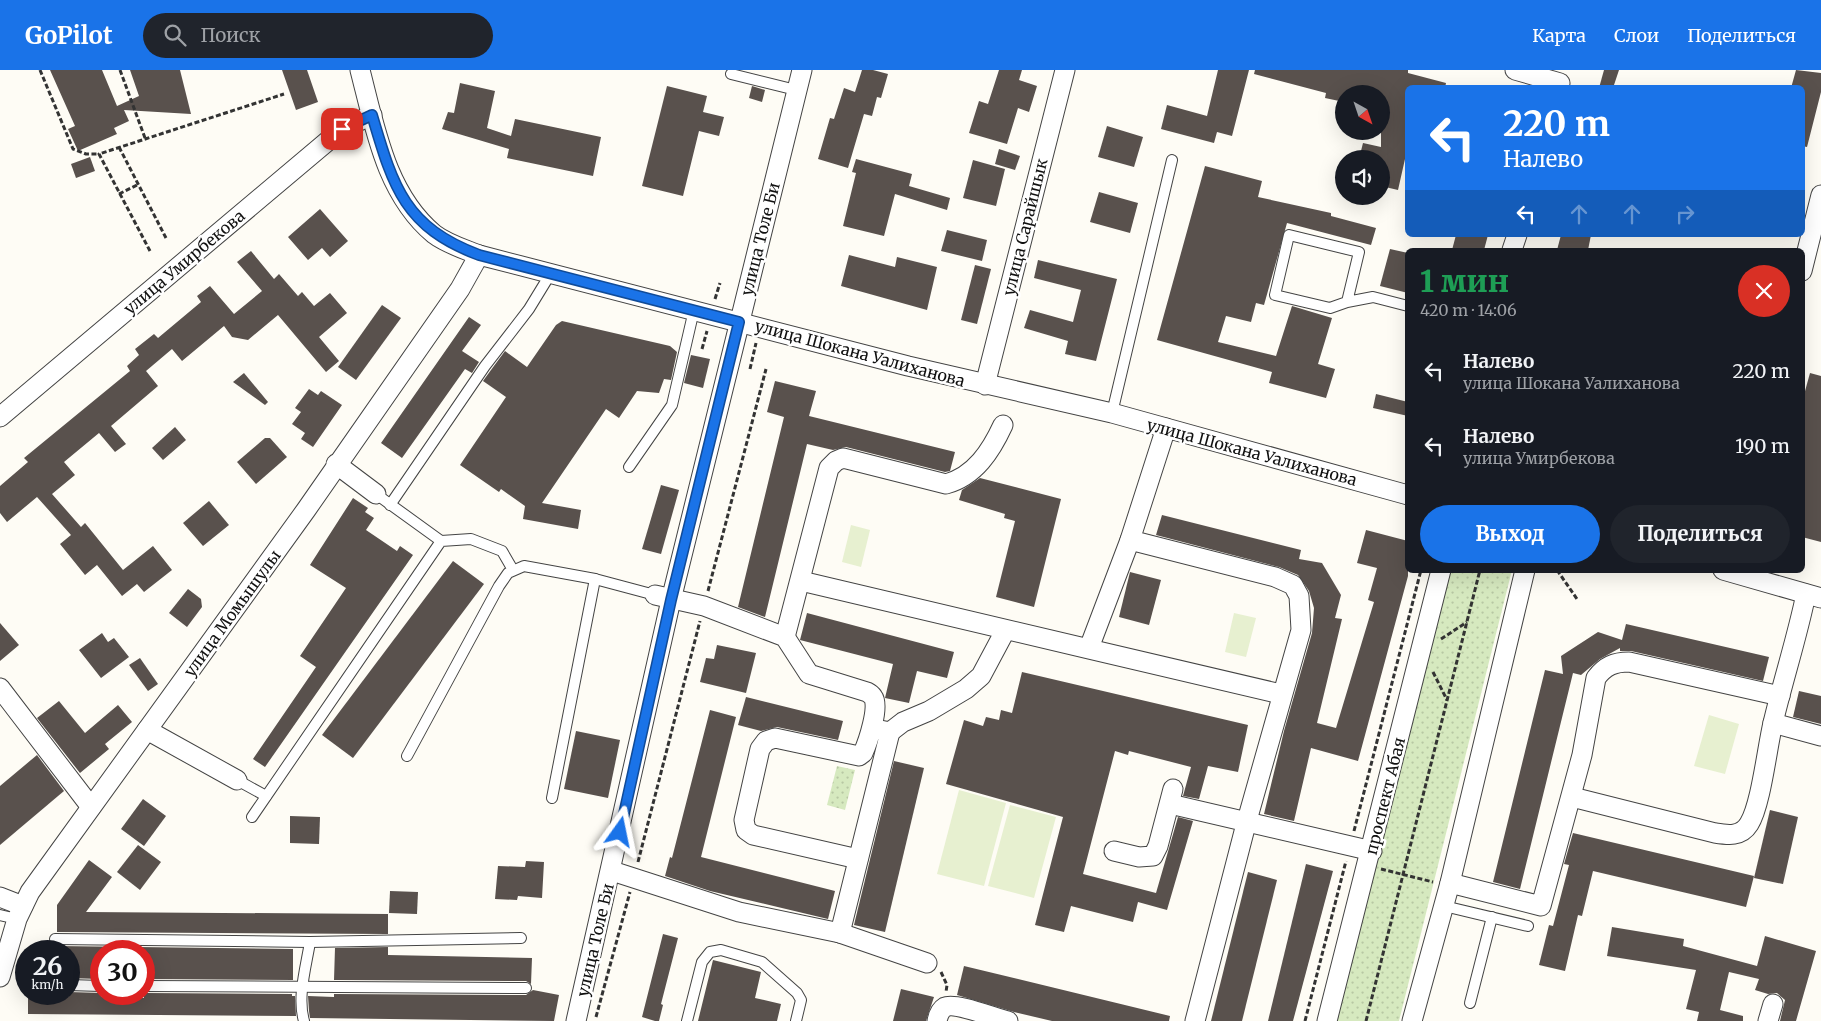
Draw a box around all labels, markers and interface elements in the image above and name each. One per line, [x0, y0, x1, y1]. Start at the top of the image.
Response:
search box [143, 13, 493, 58]
text: GoPilot [25, 20, 113, 51]
icon: search [161, 21, 189, 49]
text: Поиск [201, 23, 261, 47]
text: Карта [1532, 24, 1586, 47]
text: Слои [1614, 24, 1659, 47]
text: Поделиться [1687, 24, 1796, 47]
north arrow [1335, 85, 1390, 140]
map controls [1335, 85, 1390, 205]
text: 220 m [1503, 102, 1610, 146]
icon: left [1420, 105, 1485, 170]
pin [321, 108, 363, 150]
icon: arrive [328, 115, 356, 143]
text: Налево [1503, 145, 1583, 173]
button: sound [1335, 150, 1390, 205]
street label: улица Сарайшык [998, 156, 1052, 298]
street label: улица Толе Би [736, 180, 784, 298]
icon: left [1512, 200, 1540, 228]
icon: ahead [1565, 200, 1593, 228]
icon: ahead [1618, 200, 1646, 228]
icon: right [1671, 200, 1699, 228]
street label: улица Умирбекова [119, 205, 249, 318]
text: 1 мин [1420, 262, 1509, 300]
button: close [1738, 265, 1790, 317]
text: 420 m · 14:06 [1420, 300, 1517, 320]
street label: улица Шокана Уалиханова [753, 315, 968, 391]
text: Налево [1463, 349, 1534, 373]
icon: left [1420, 357, 1448, 385]
text: 220 m [1733, 359, 1790, 383]
text: улица Шокана Уалиханова [1463, 373, 1680, 393]
street label: улица Шокана Уалиханова [1145, 414, 1360, 490]
text: Налево [1463, 424, 1534, 448]
icon: left [1420, 432, 1448, 460]
text: 190 m [1735, 434, 1790, 458]
text: улица Умирбекова [1463, 448, 1615, 468]
button: Выход [1420, 505, 1600, 563]
button: Поделиться [1610, 505, 1790, 563]
street label: улица Момышулы [179, 545, 285, 680]
street label: проспект Абая [1361, 735, 1409, 857]
position arrow [593, 805, 645, 857]
street label: улица Толе Би [572, 881, 618, 999]
speed limit sign: 30 [90, 940, 155, 1005]
text: 26 [33, 950, 62, 982]
text: km/h [32, 977, 63, 992]

